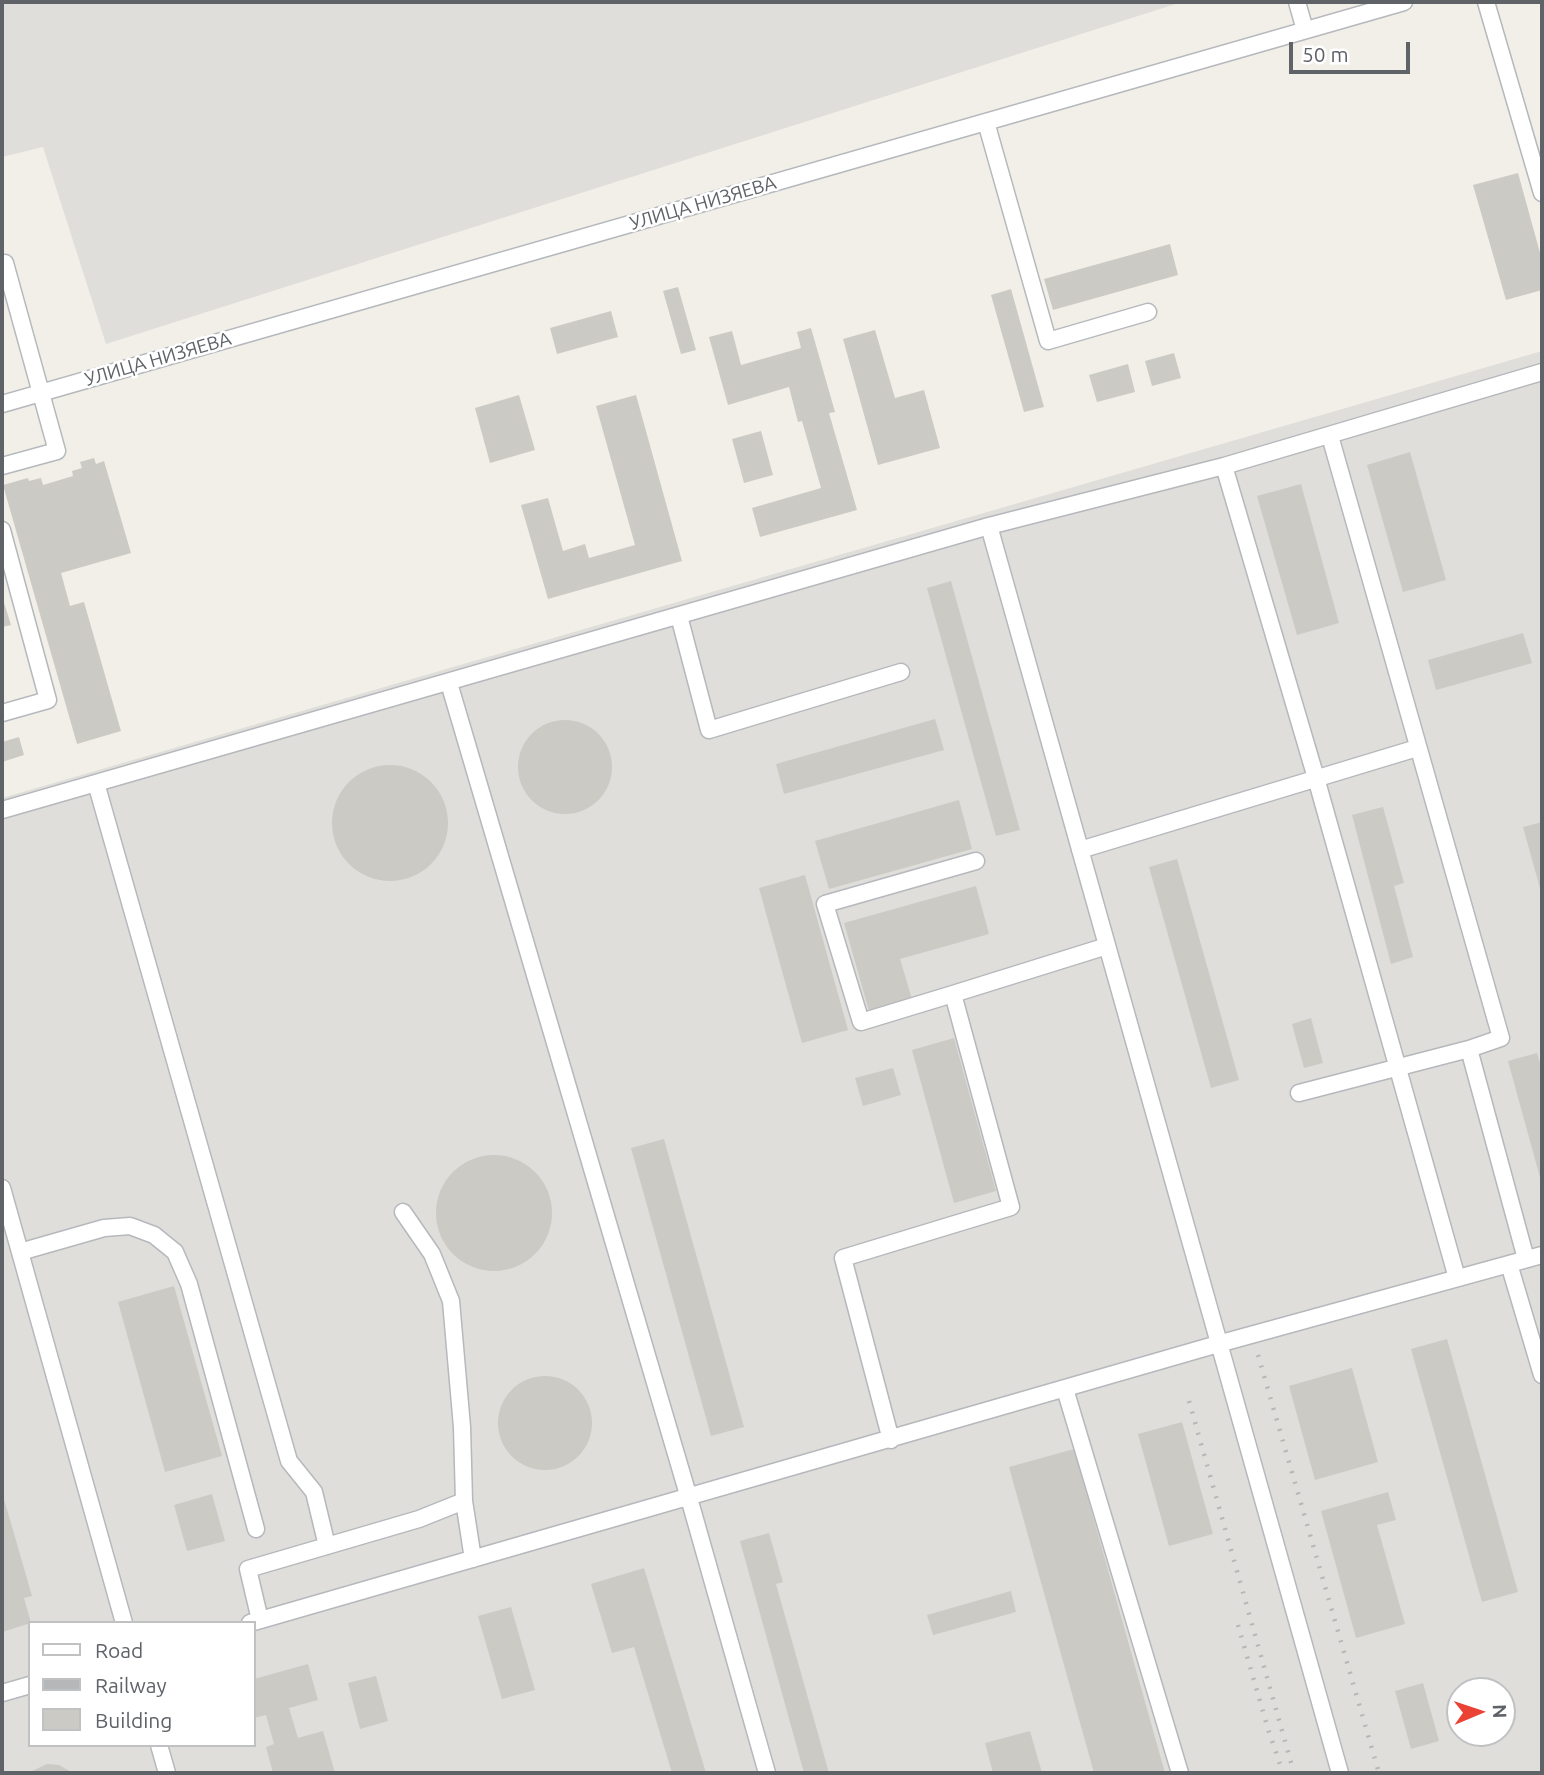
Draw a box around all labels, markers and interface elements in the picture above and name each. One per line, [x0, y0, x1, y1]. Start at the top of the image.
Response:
scale bar [1292, 28, 1413, 72]
text: 50 m [1302, 42, 1349, 66]
street label: УЛИЦА НИЗЯЕВА [627, 171, 779, 235]
street label: УЛИЦА НИЗЯЕВА [82, 327, 234, 391]
legend [28, 1621, 256, 1747]
text: Road [95, 1638, 143, 1662]
text: Railway [95, 1673, 167, 1697]
north arrow [1446, 1677, 1516, 1747]
text: N [1489, 1704, 1511, 1719]
text: Building [95, 1708, 172, 1732]

